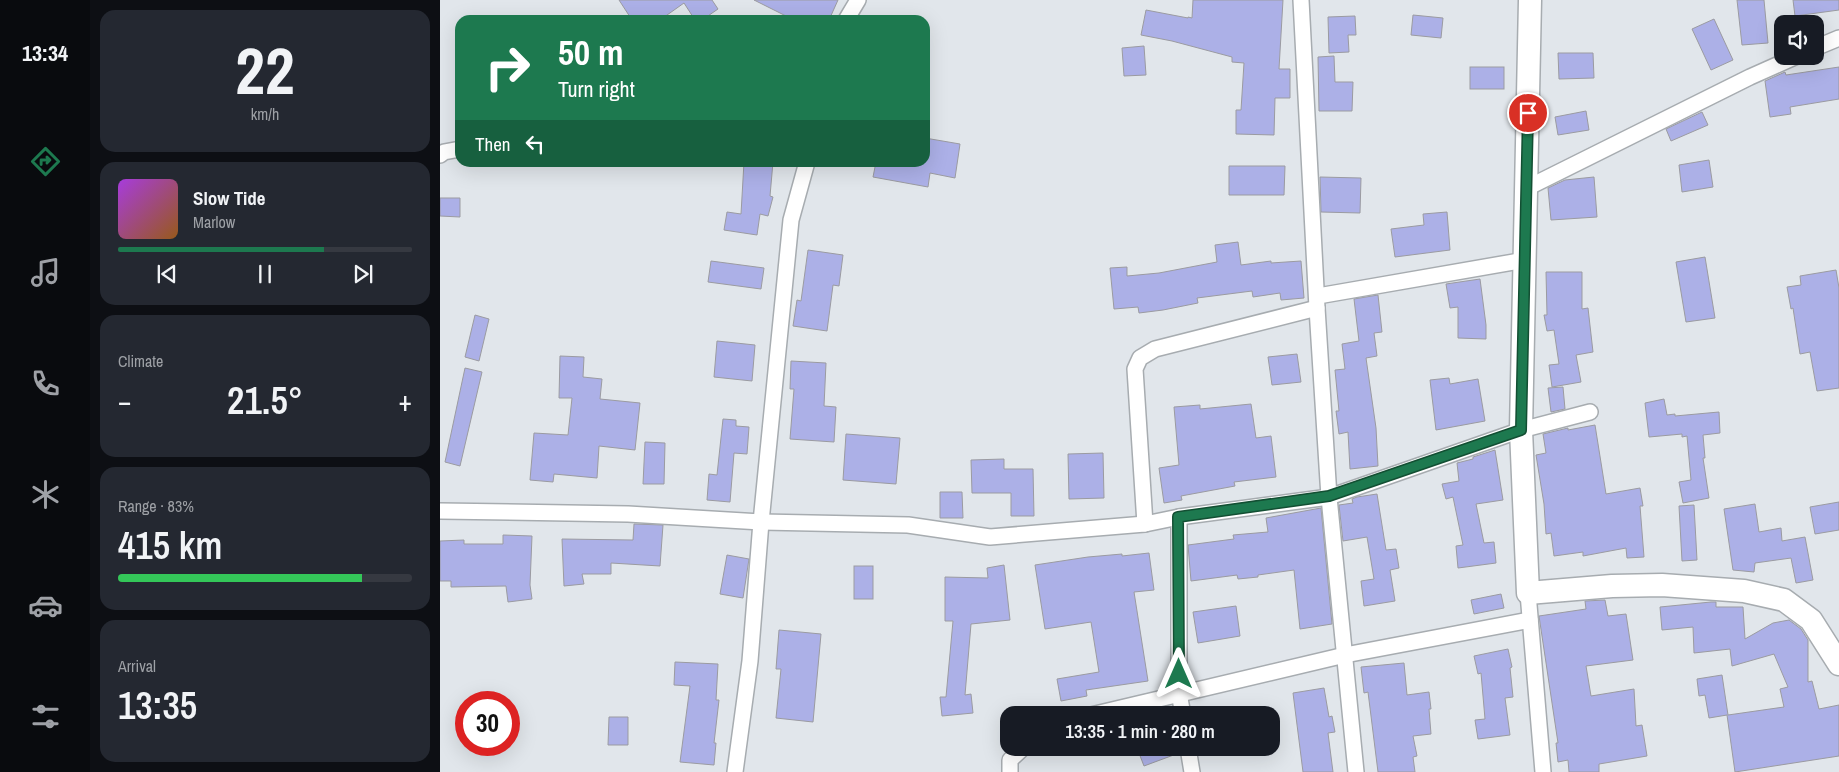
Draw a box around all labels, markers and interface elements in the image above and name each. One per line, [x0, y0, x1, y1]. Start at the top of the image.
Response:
map controls [1774, 15, 1824, 65]
button: sound [1774, 15, 1824, 65]
text: 22 [235, 27, 295, 114]
text: 50 m [558, 29, 623, 76]
icon: right [475, 35, 540, 100]
text: 13:34 [22, 38, 68, 68]
text: Turn right [558, 74, 635, 104]
pin [1507, 92, 1549, 134]
icon: arrive [1514, 99, 1542, 127]
text: km/h [251, 103, 279, 125]
icon: left [521, 130, 549, 158]
text: Then [475, 131, 511, 157]
icon: directions [28, 144, 63, 179]
text: Slow Tide [193, 185, 265, 211]
text: Marlow [193, 211, 235, 233]
icon: music [28, 255, 63, 290]
icon: previous [153, 260, 181, 288]
icon: pause [251, 260, 279, 288]
icon: next [349, 260, 377, 288]
text: Climate [118, 350, 163, 372]
icon: phone [28, 366, 63, 401]
text: 21.5° [227, 375, 303, 426]
text: − [118, 382, 131, 420]
text: + [399, 382, 412, 420]
icon: climate [28, 477, 63, 512]
text: Range · 83% [118, 495, 194, 517]
text: 415 km [118, 520, 222, 571]
icon: car [28, 588, 63, 623]
position arrow [1152, 647, 1204, 699]
text: Arrival [118, 655, 156, 677]
text: 13:35 [118, 680, 197, 731]
speed limit sign: 30 [455, 691, 520, 756]
icon: filters [28, 699, 63, 734]
text: 13:35 · 1 min · 280 m [1065, 718, 1215, 744]

